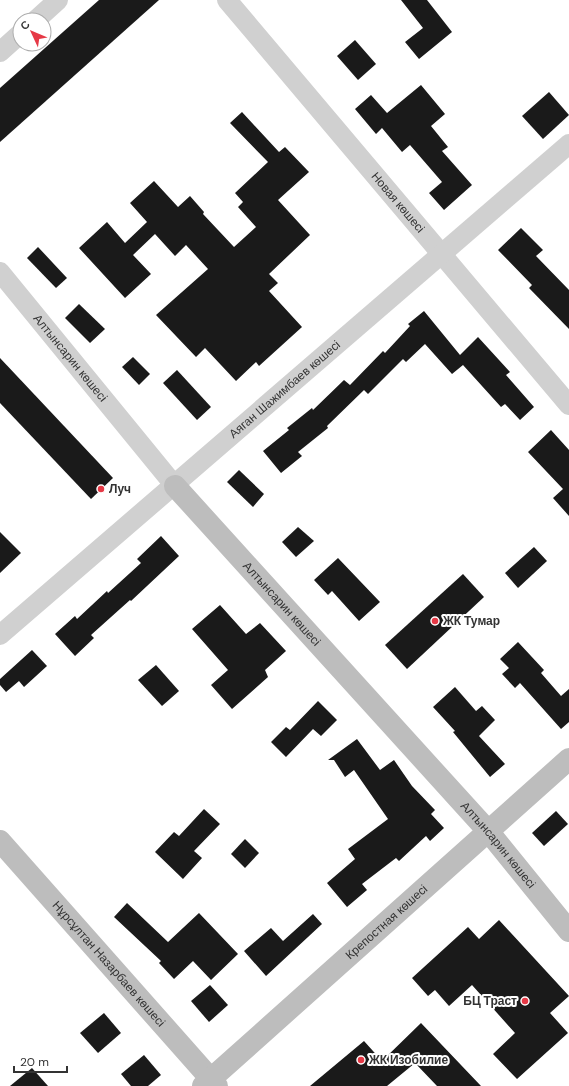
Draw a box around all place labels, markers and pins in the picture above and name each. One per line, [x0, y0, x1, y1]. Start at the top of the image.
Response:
place label: Луч [109, 481, 131, 497]
marker: Луч [96, 484, 106, 494]
place label: ЖК Тумар [442, 613, 500, 629]
marker: ЖК Тумар [430, 616, 440, 626]
place label: БЦ Траст [463, 993, 517, 1009]
marker: БЦ Траст [520, 996, 530, 1006]
place label: ЖК Изобилие [368, 1052, 448, 1068]
marker: ЖК Изобилие [356, 1055, 366, 1065]

